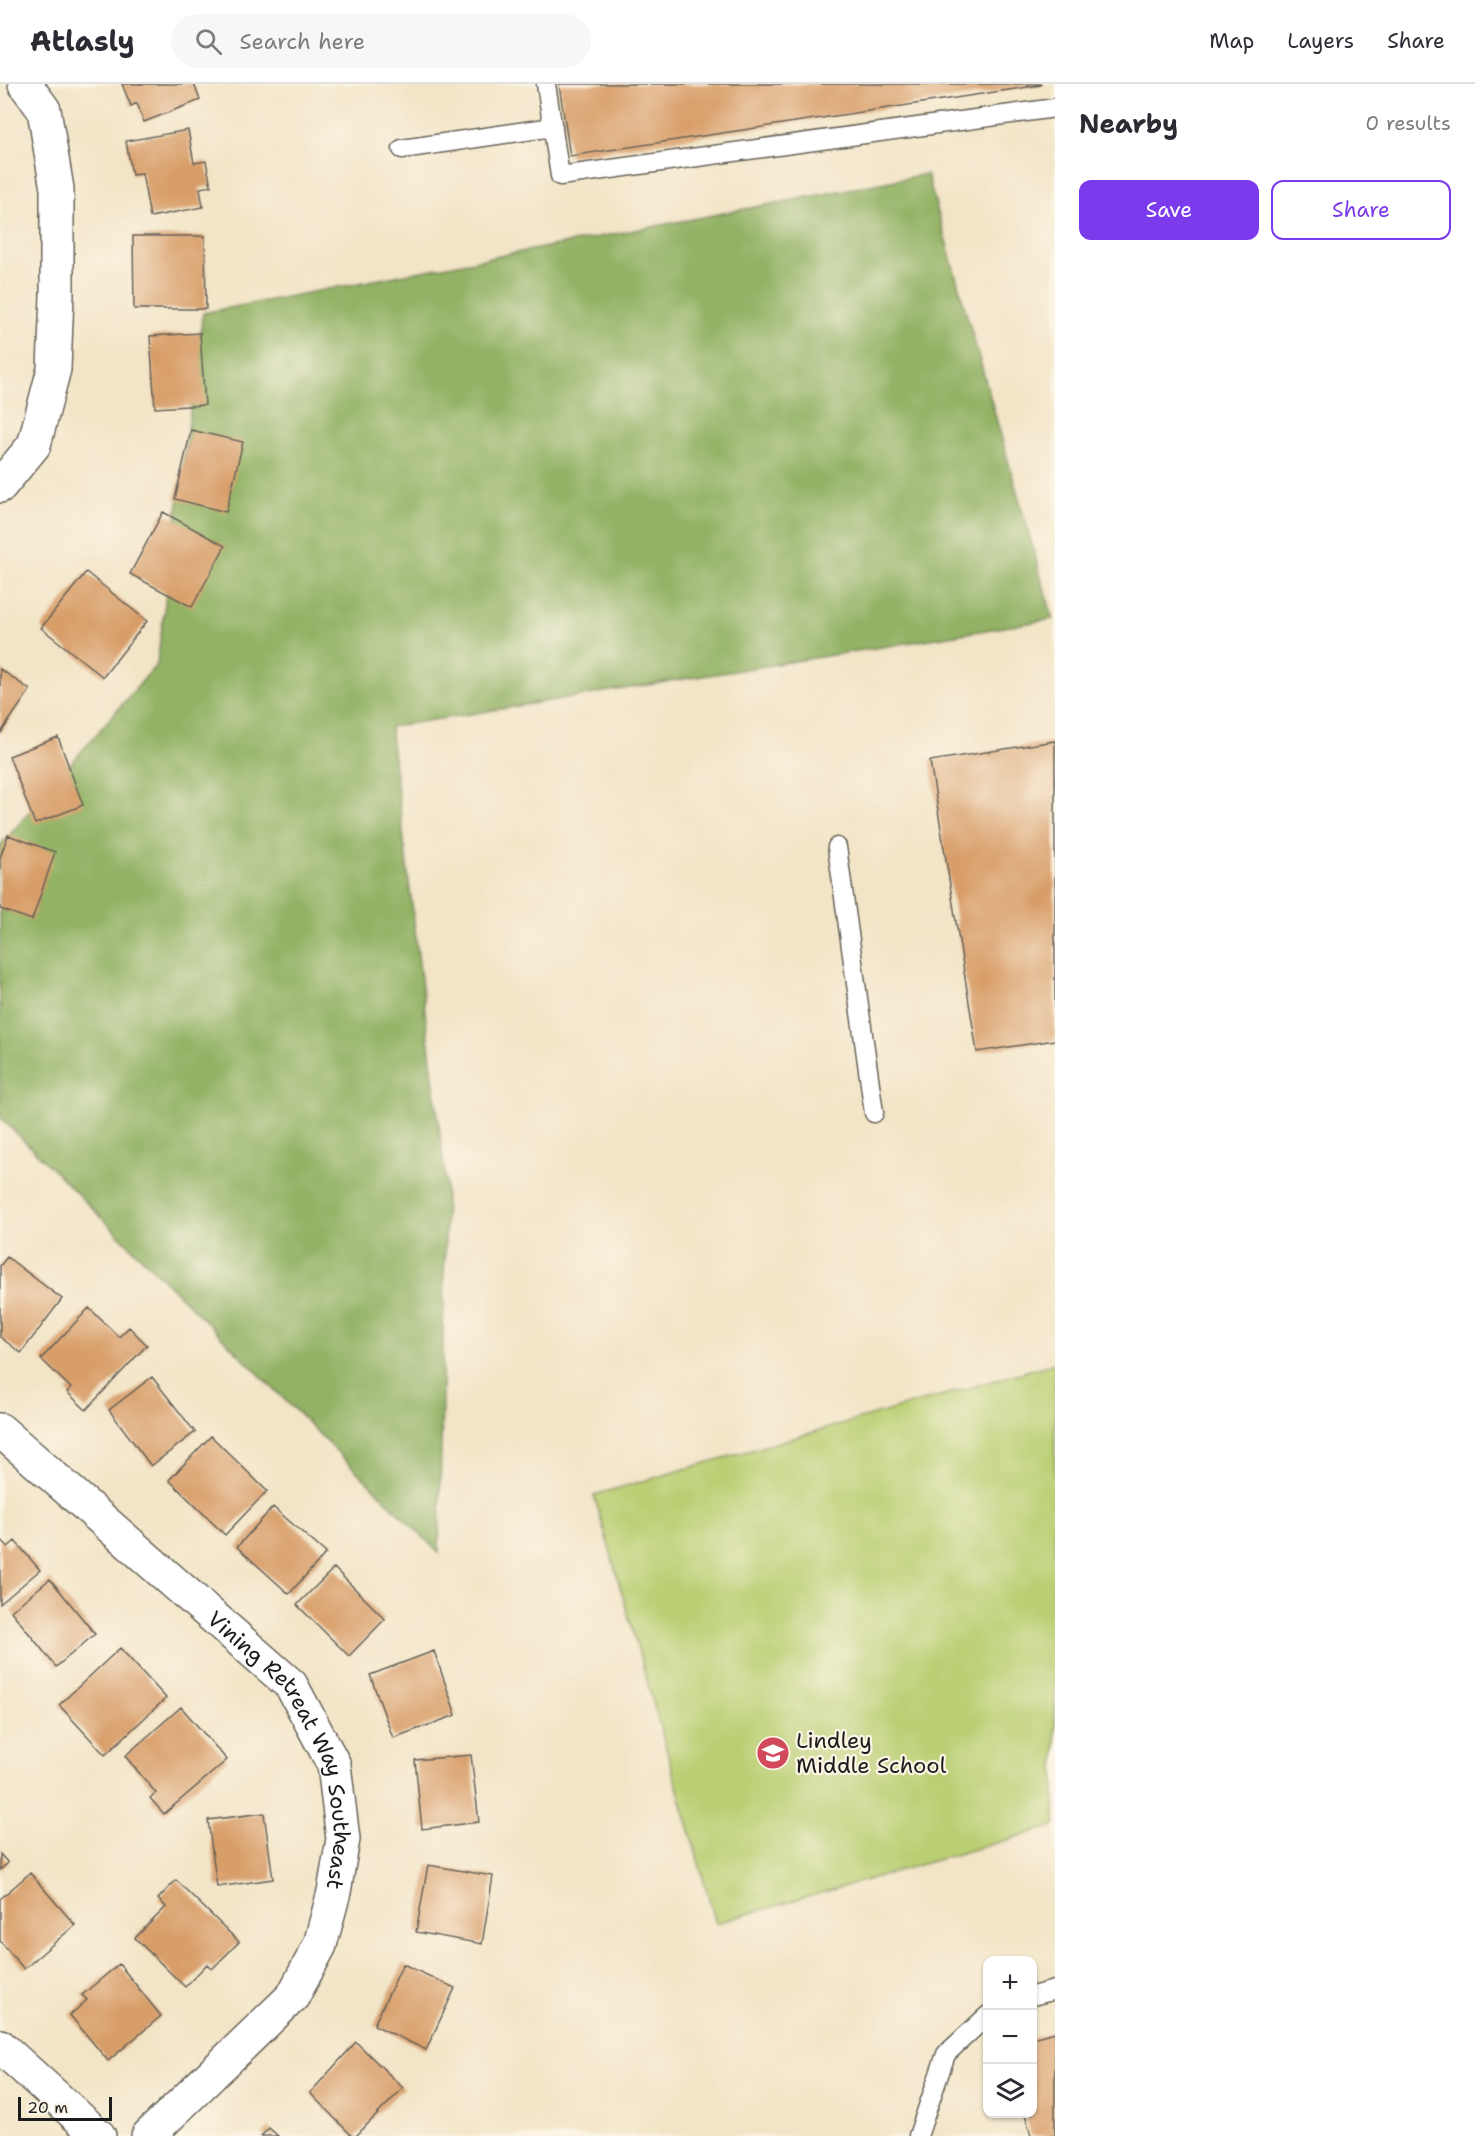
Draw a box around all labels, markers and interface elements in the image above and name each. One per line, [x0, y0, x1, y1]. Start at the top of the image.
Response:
search box [171, 14, 591, 68]
text: Atlasly [30, 22, 135, 60]
icon: search [192, 25, 225, 58]
text: Search here [240, 27, 365, 56]
text: Map [1209, 27, 1254, 55]
text: Layers [1287, 27, 1354, 55]
text: Share [1387, 27, 1445, 55]
text: Nearby [1079, 106, 1178, 141]
text: 0 results [1365, 110, 1451, 136]
button: Save [1079, 180, 1259, 240]
button: Share [1271, 180, 1451, 240]
street label: Vining Retreat Way Southeast [201, 1604, 358, 1892]
place label: Lindley Middle School [796, 1726, 947, 1780]
school or university icon: Lindley Middle School [755, 1735, 791, 1771]
map controls [983, 1956, 1037, 2118]
button: + [983, 1956, 1037, 2010]
button: − [983, 2010, 1037, 2064]
button: layers [983, 2064, 1037, 2118]
scale bar [18, 2094, 112, 2122]
text: 20 m [27, 2097, 68, 2118]

